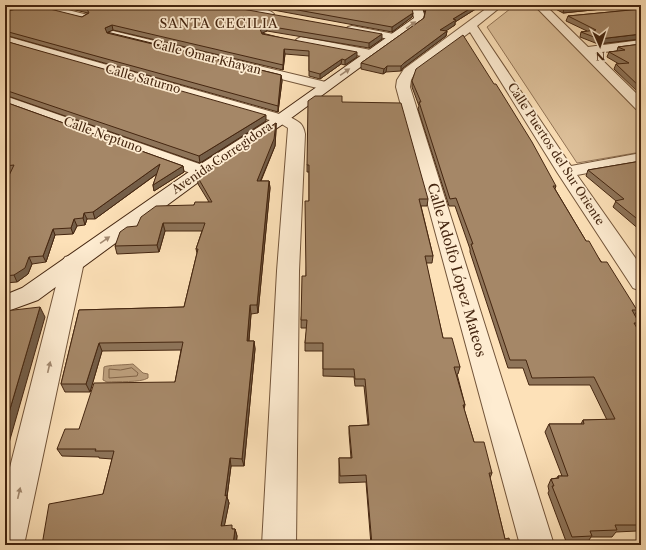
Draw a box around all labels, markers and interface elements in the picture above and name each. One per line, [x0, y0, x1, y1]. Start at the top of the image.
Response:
district label: SANTA CECILIA [159, 15, 279, 31]
one-way arrow [405, 21, 416, 30]
north arrow [580, 26, 620, 66]
street label: Calle Omar Khayan [151, 36, 263, 77]
text: N [595, 49, 606, 63]
street label: Calle Saturno [104, 61, 183, 96]
one-way arrow [340, 68, 351, 76]
street label: Calle Puertos del Sur Oriente [505, 80, 608, 228]
street label: Calle Neptuno [62, 113, 145, 156]
street label: Avenida Corregidora [168, 118, 275, 197]
street label: Calle Adolfo López Mateos [424, 181, 490, 359]
one-way arrow [100, 236, 110, 244]
one-way arrow [46, 361, 52, 373]
one-way arrow [16, 487, 22, 499]

